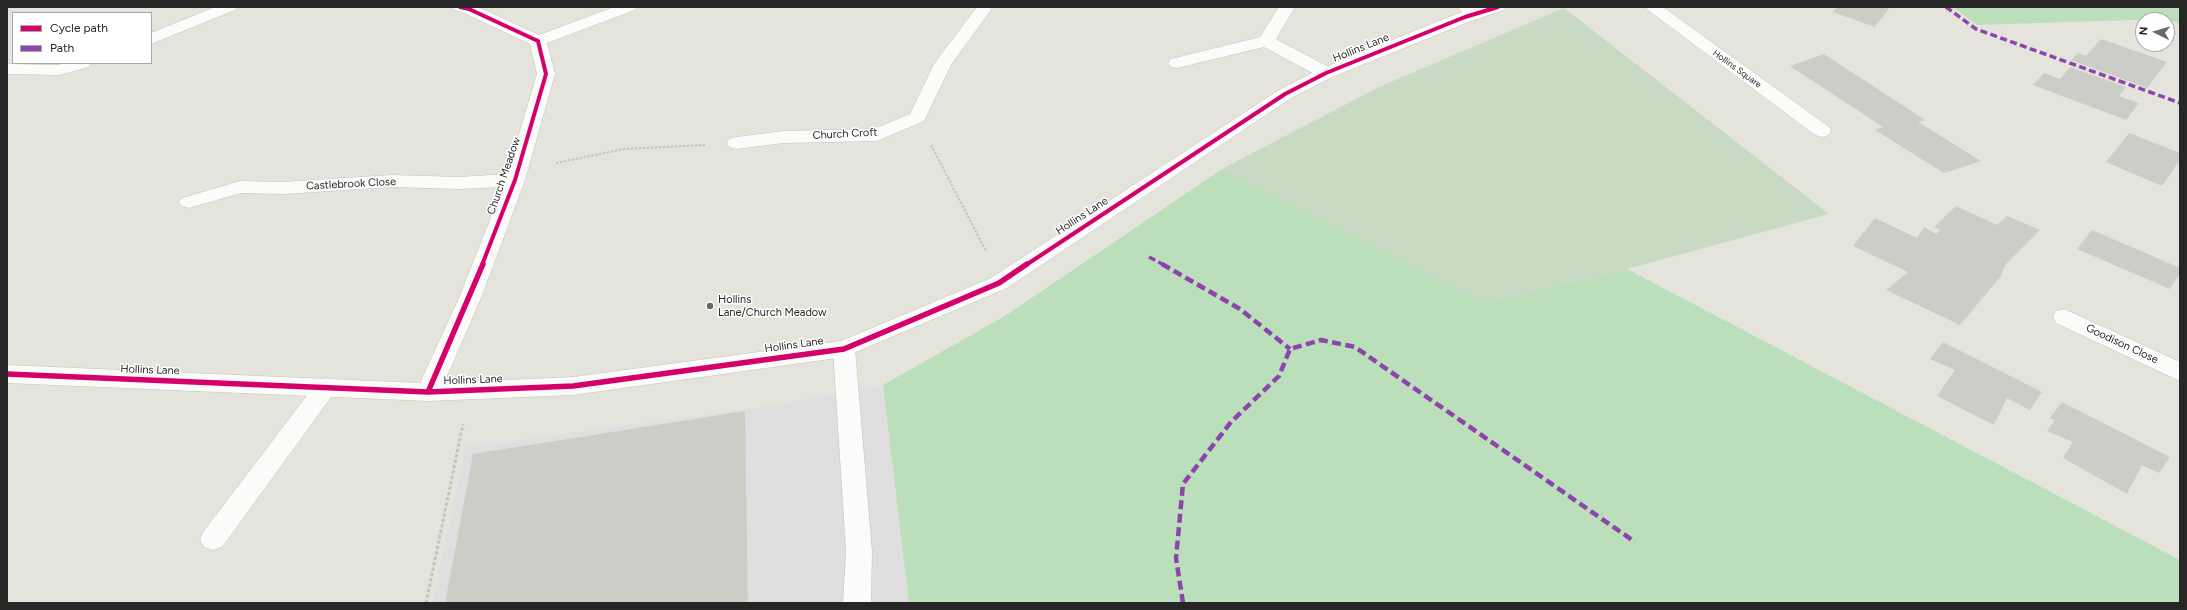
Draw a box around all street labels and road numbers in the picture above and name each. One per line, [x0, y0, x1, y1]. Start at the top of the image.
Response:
street label: Hollins Lane [1331, 31, 1391, 65]
street label: Hollins Square [1710, 48, 1764, 90]
street label: Church Croft [812, 126, 878, 142]
street label: Church Meadow [485, 136, 523, 216]
street label: Castlebrook Close [306, 175, 396, 193]
street label: Hollins Lane [1053, 194, 1111, 238]
street label: Goodison Close [2084, 321, 2160, 367]
street label: Hollins Lane [764, 334, 824, 356]
street label: Hollins Lane [120, 362, 180, 378]
street label: Hollins Lane [443, 372, 503, 388]

